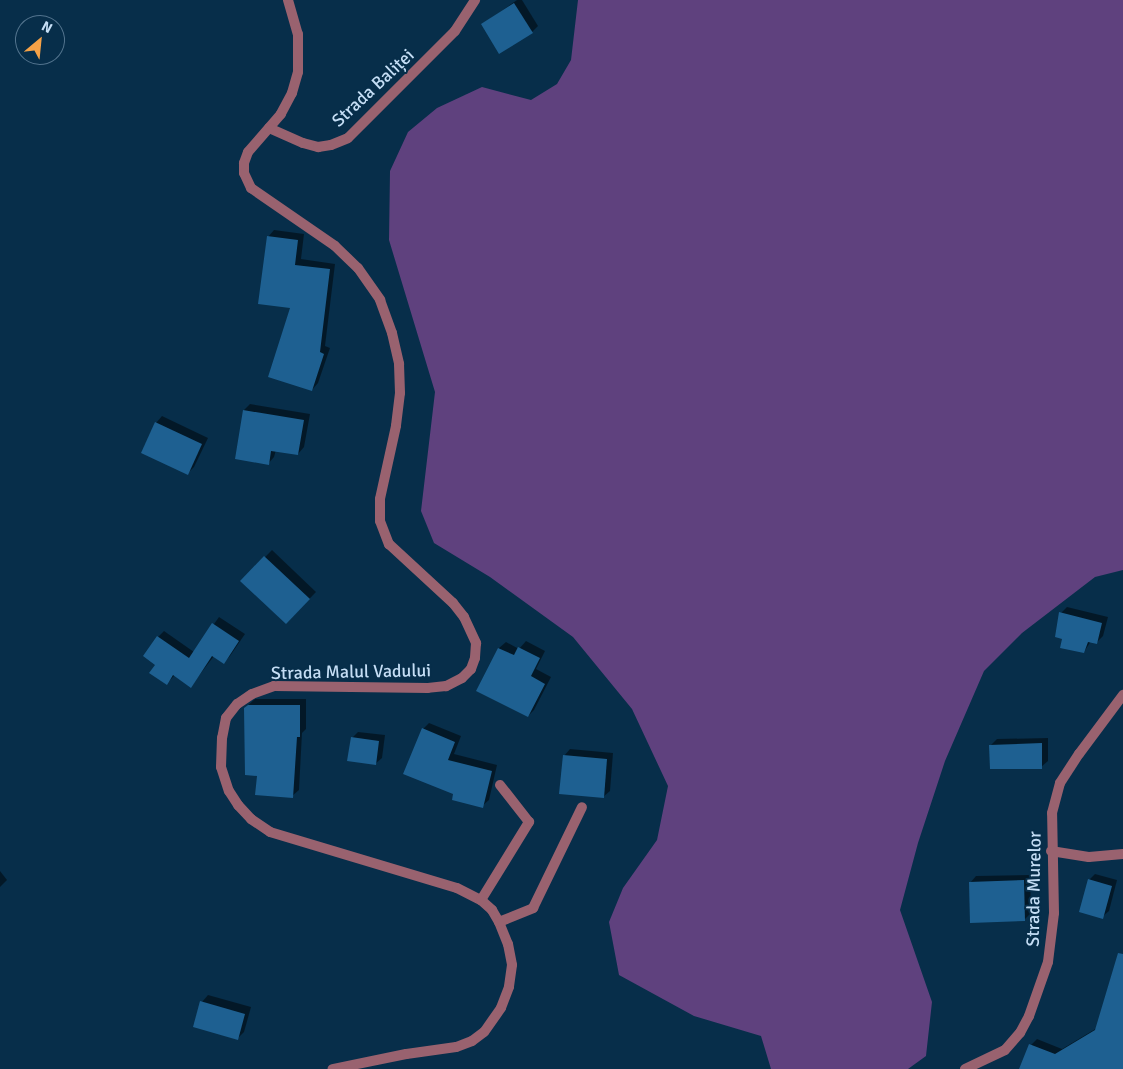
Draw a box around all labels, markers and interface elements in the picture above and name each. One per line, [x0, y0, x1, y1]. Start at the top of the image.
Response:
north arrow [15, 15, 65, 65]
text: N [39, 17, 55, 37]
street label: Strada Baliței [327, 44, 419, 132]
street label: Strada Malul Vadului [271, 660, 431, 684]
street label: Strada Murelor [1022, 831, 1046, 947]

